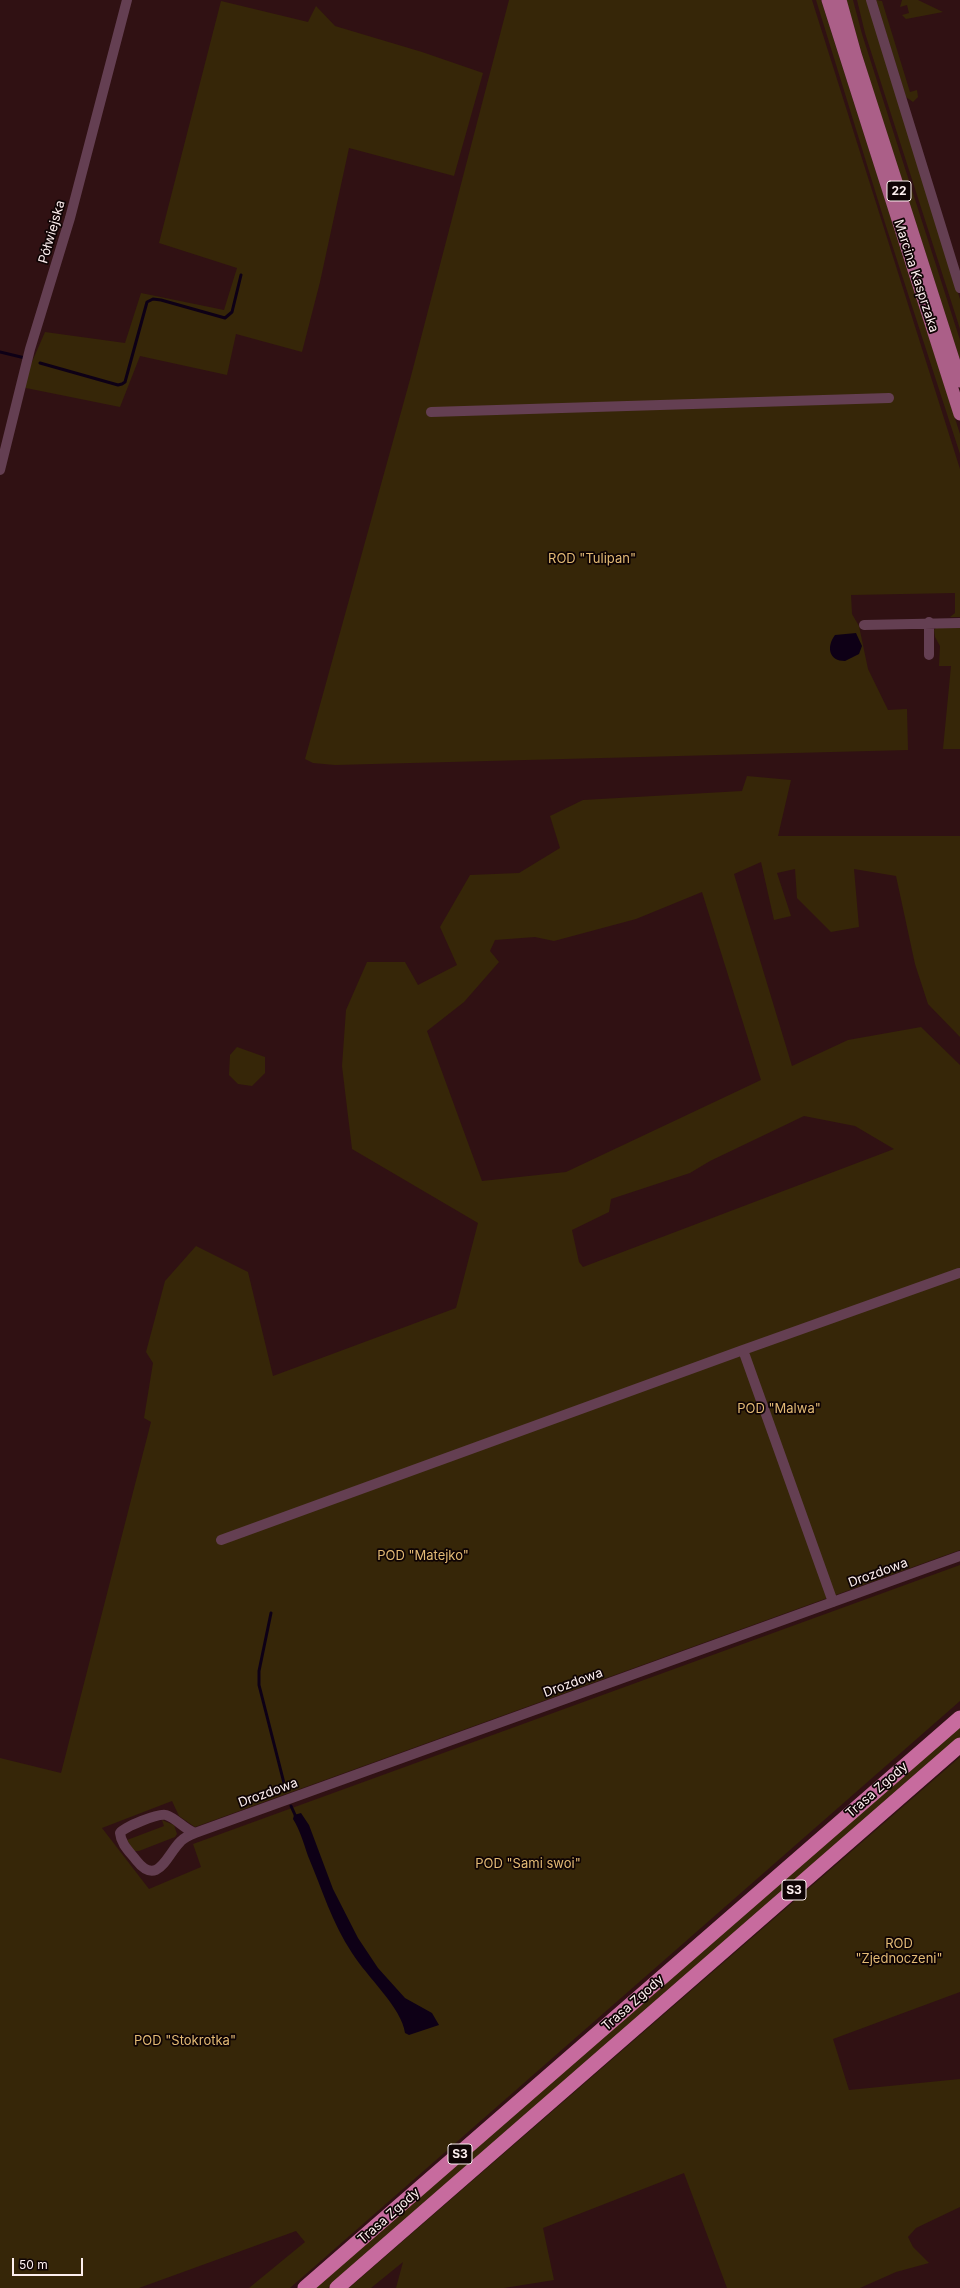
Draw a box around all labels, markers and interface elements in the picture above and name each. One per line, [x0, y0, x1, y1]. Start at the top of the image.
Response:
road number: 22 [887, 181, 911, 201]
street label: Półwiejska [36, 199, 68, 265]
street label: Marcina Kasprzaka [890, 218, 942, 334]
park label: ROD "Tulipan" [548, 551, 636, 567]
park label: POD "Malwa" [737, 1401, 821, 1417]
park label: POD "Matejko" [377, 1548, 469, 1564]
street label: Drozdowa [846, 1555, 910, 1591]
street label: Drozdowa [541, 1665, 605, 1701]
street label: Trasa Zgody [843, 1759, 911, 1821]
street label: Drozdowa [236, 1775, 300, 1811]
park label: POD "Sami swoi" [475, 1856, 581, 1872]
road number: S3 [782, 1880, 806, 1900]
park label: ROD "Zjednoczeni" [855, 1936, 943, 1967]
street label: Trasa Zgody [599, 1972, 667, 2034]
park label: POD "Stokrotka" [134, 2033, 236, 2049]
road number: S3 [448, 2144, 472, 2164]
street label: Trasa Zgody [355, 2185, 423, 2247]
scale bar [14, 2250, 85, 2276]
text: 50 m [19, 2257, 48, 2272]

